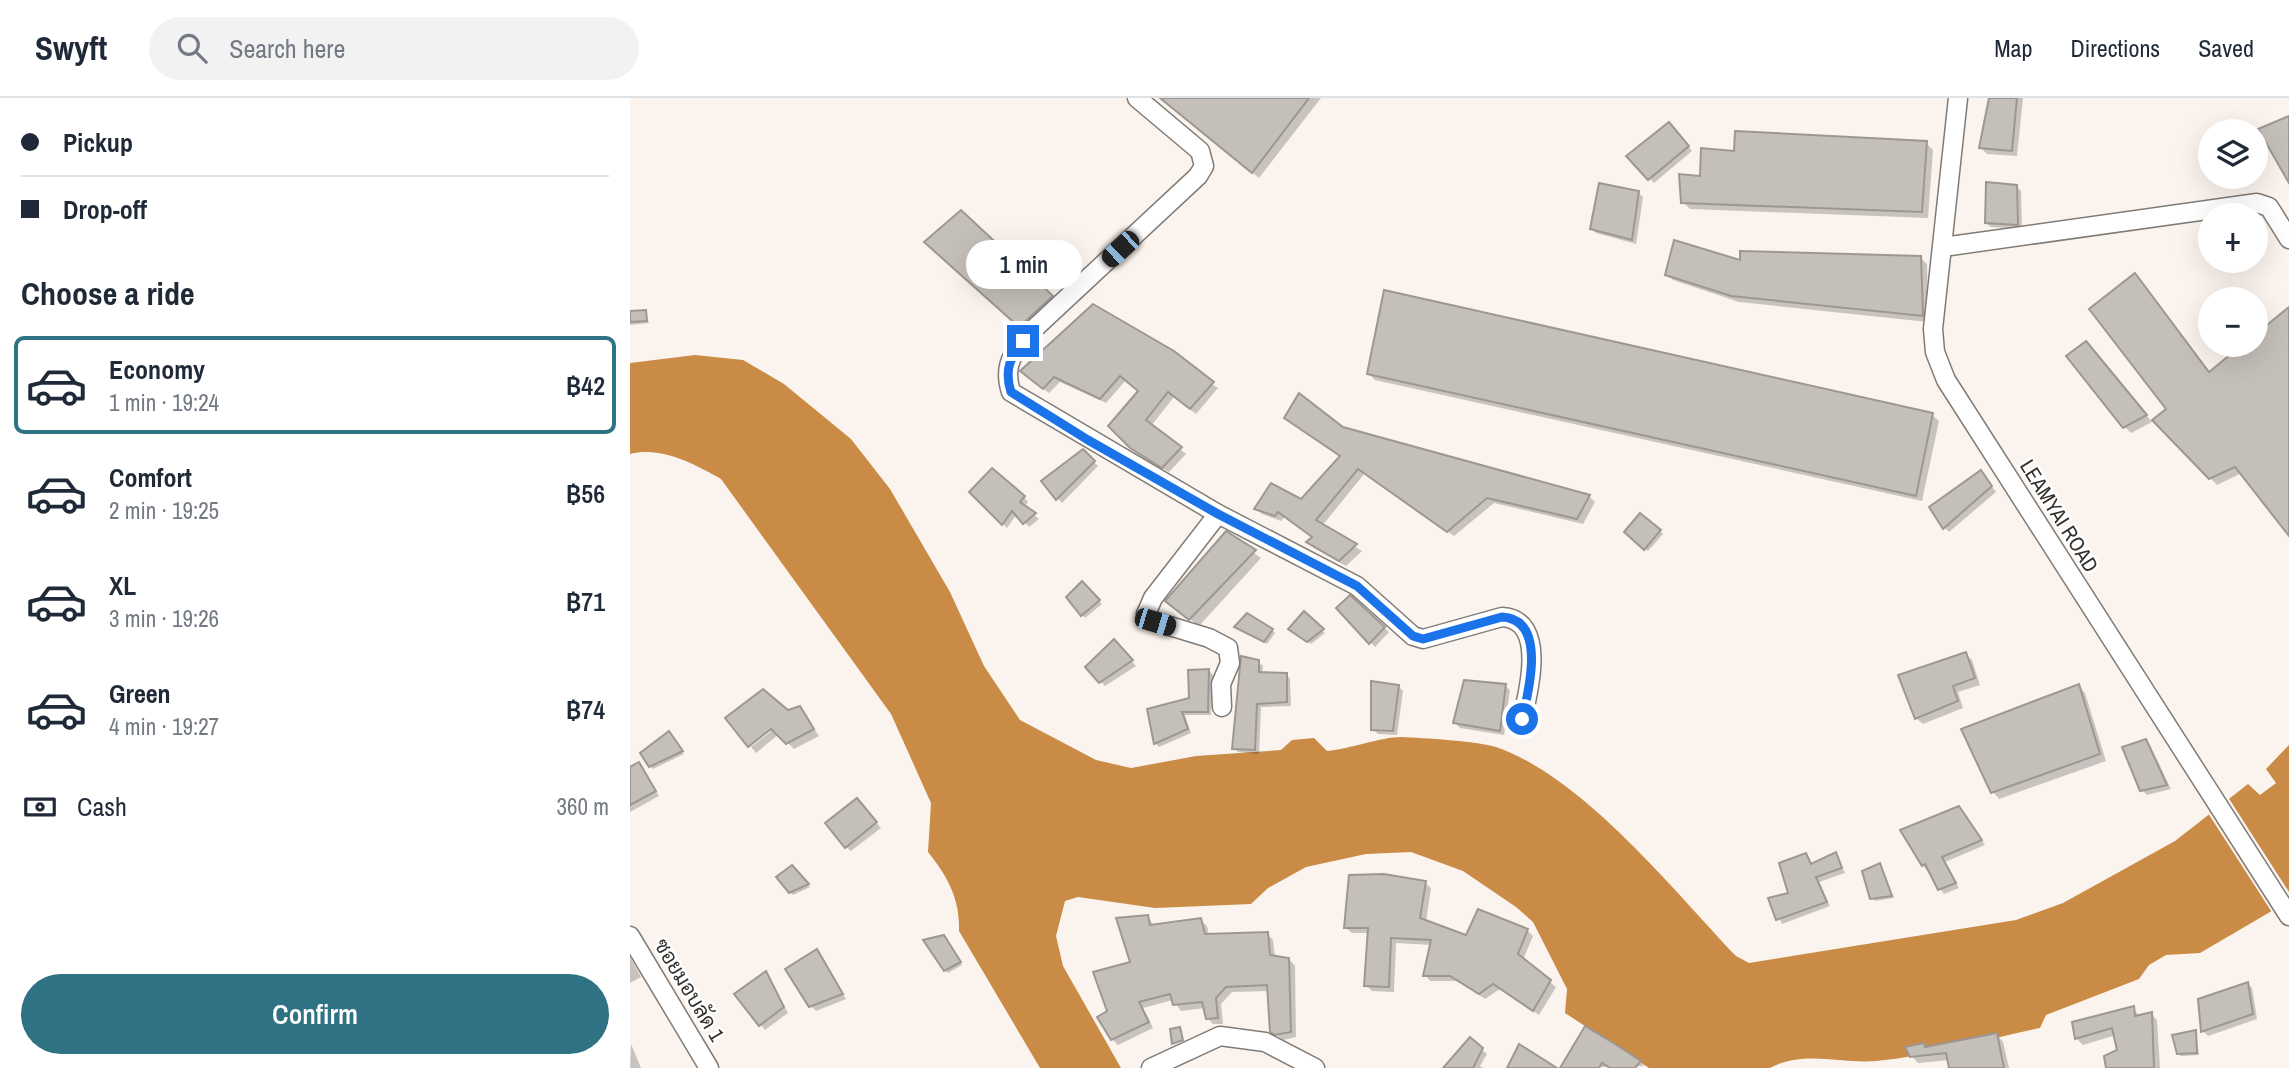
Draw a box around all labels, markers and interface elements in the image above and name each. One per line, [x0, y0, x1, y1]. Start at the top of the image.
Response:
search box [149, 17, 639, 80]
text: Swyft [35, 26, 107, 70]
icon: search [173, 29, 211, 67]
text: Search here [229, 31, 345, 66]
text: Map [1994, 32, 2032, 64]
text: Directions [2070, 32, 2160, 64]
text: Saved [2198, 32, 2254, 64]
map controls [2198, 119, 2268, 357]
button: layers [2198, 119, 2268, 189]
text: Pickup [63, 125, 133, 160]
text: Drop-off [63, 192, 147, 227]
button: + [2198, 203, 2268, 273]
car [1098, 227, 1143, 271]
callout: 1 min [965, 240, 1081, 288]
text: 1 min [1000, 249, 1048, 280]
text: Choose a ride [21, 272, 195, 315]
button: − [2198, 287, 2268, 357]
route end [1007, 325, 1039, 357]
text: Economy [109, 352, 205, 387]
icon: car [25, 354, 88, 417]
text: ฿42 [566, 368, 605, 403]
text: 1 min · 19:24 [109, 387, 219, 418]
street label: LEAMYAI ROAD [2013, 454, 2106, 578]
text: Comfort [109, 460, 192, 495]
icon: car [25, 462, 88, 525]
text: ฿56 [566, 476, 605, 511]
text: 2 min · 19:25 [109, 495, 219, 526]
text: XL [109, 568, 136, 603]
icon: car [25, 570, 88, 633]
text: ฿71 [566, 584, 605, 619]
text: 3 min · 19:26 [109, 603, 219, 634]
car [1132, 606, 1179, 638]
text: Green [109, 676, 171, 711]
icon: car [25, 678, 88, 741]
text: ฿74 [566, 692, 605, 727]
route start [1506, 703, 1538, 735]
text: 4 min · 19:27 [109, 711, 219, 742]
icon: cash [21, 788, 59, 826]
text: Cash [77, 789, 127, 824]
text: 360 m [557, 791, 609, 822]
street label: ซอยมอบลัด 1 [647, 933, 732, 1047]
button: Confirm [21, 974, 609, 1054]

